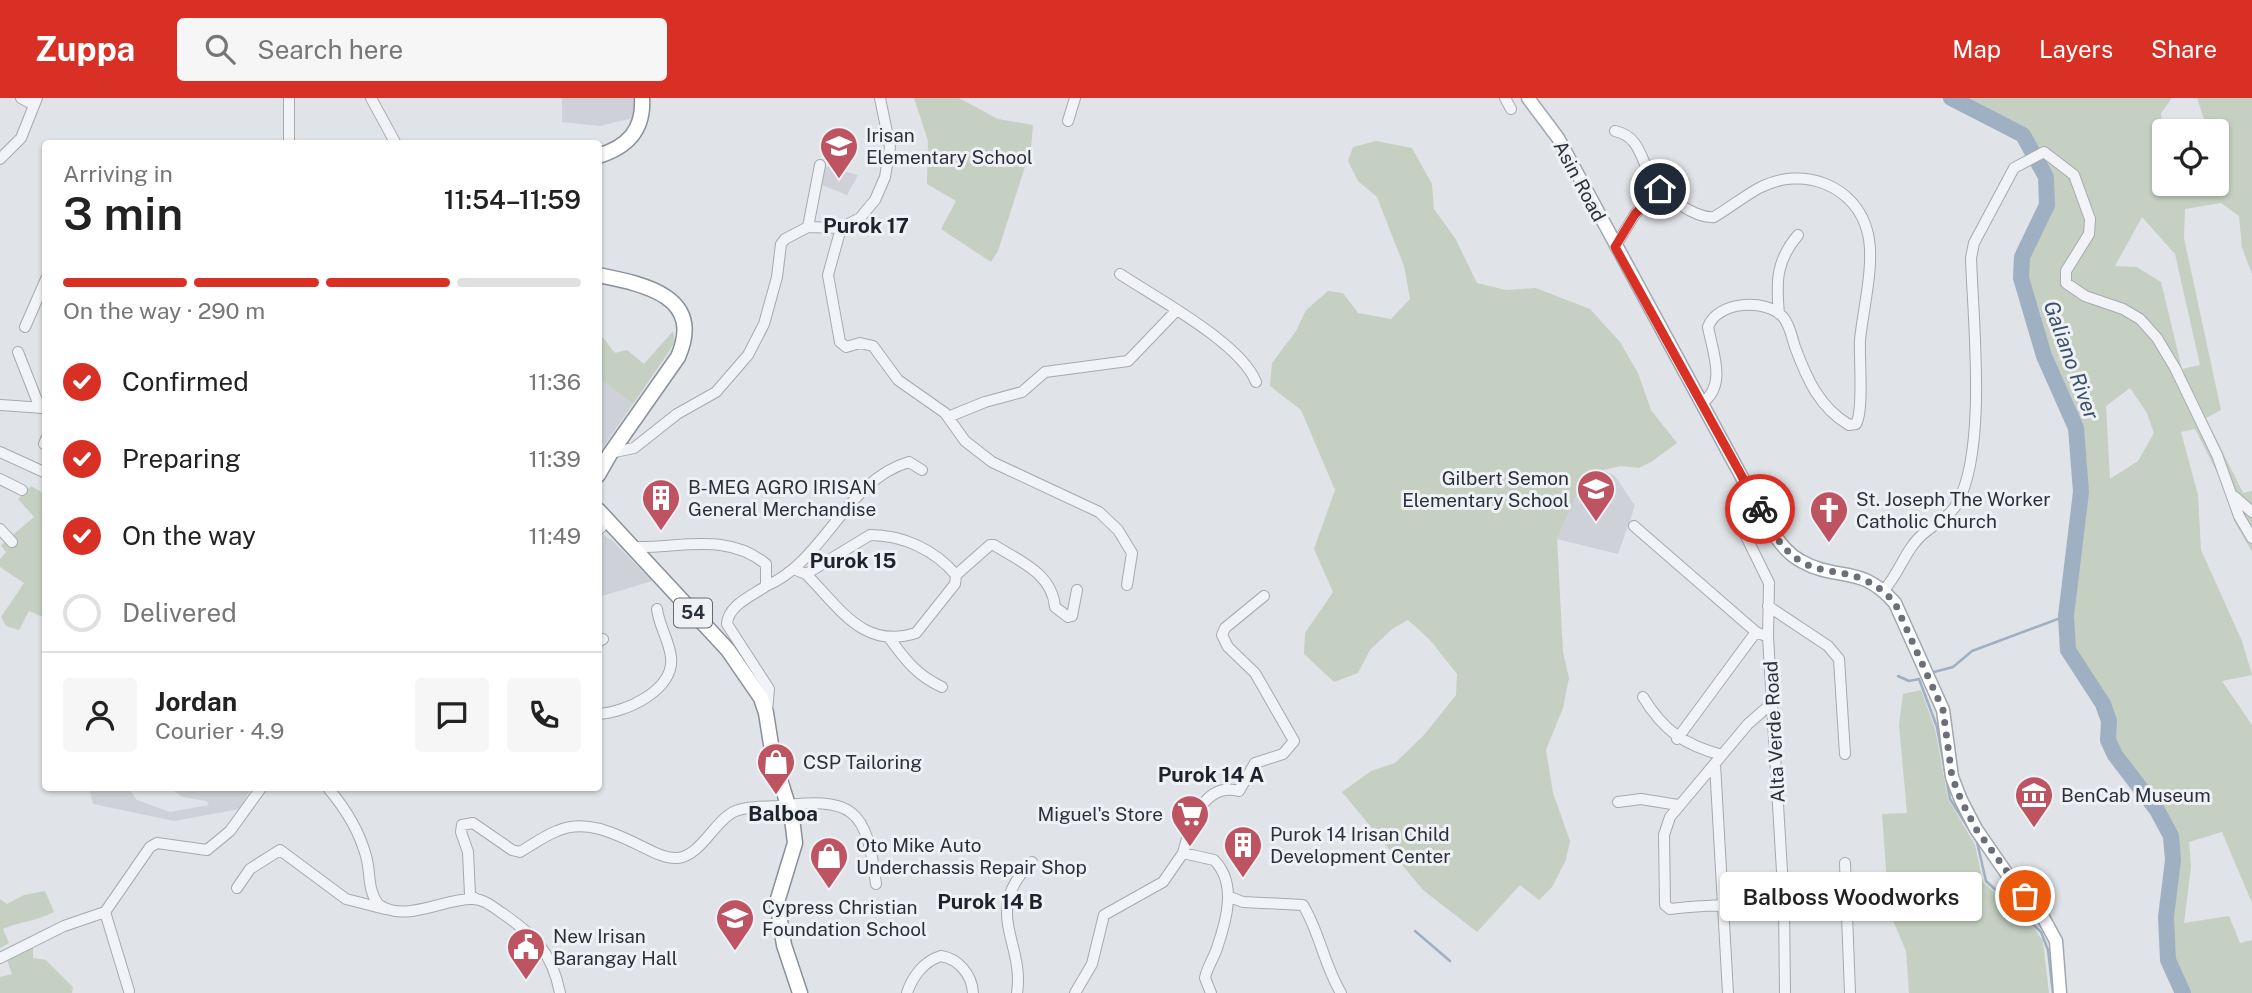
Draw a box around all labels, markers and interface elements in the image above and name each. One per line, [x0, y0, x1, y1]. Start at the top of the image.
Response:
search box [177, 18, 667, 81]
text: Zuppa [35, 30, 135, 68]
icon: search [201, 30, 239, 68]
text: Search here [257, 34, 403, 65]
text: Map [1952, 35, 2001, 63]
text: Layers [2039, 35, 2113, 63]
text: Share [2151, 35, 2217, 63]
map controls [2152, 119, 2229, 196]
button: locate [2152, 119, 2229, 196]
place label: Irisan Elementary School [866, 124, 1033, 168]
school or university icon: Irisan Elementary School [818, 125, 860, 180]
street label: Asin Road [1550, 137, 1610, 225]
pin [1630, 159, 1690, 219]
text: Arriving in [63, 160, 173, 187]
icon: home [1641, 170, 1679, 208]
text: 11:54–11:59 [444, 184, 581, 215]
text: 3 min [63, 186, 183, 240]
district label: Purok 17 [823, 213, 909, 238]
text: On the way · 290 m [63, 297, 265, 324]
water label: Galiano River [2038, 297, 2105, 424]
icon: check [63, 363, 101, 401]
text: Confirmed [122, 366, 249, 397]
text: 11:36 [528, 368, 581, 395]
icon: check [63, 440, 101, 478]
text: Preparing [122, 443, 241, 474]
text: 11:39 [528, 445, 581, 472]
place label: Gilbert Semon Elementary School [1402, 467, 1569, 511]
school or university icon: Gilbert Semon Elementary School [1575, 468, 1617, 523]
courier [1725, 474, 1795, 544]
place label: B-MEG AGRO IRISAN General Merchandise [688, 476, 877, 520]
building icon: B-MEG AGRO IRISAN General Merchandise [640, 477, 682, 532]
place label: St. Joseph The Worker Catholic Church [1856, 488, 2051, 532]
church icon: St. Joseph The Worker Catholic Church [1808, 489, 1850, 544]
icon: bike [1741, 490, 1779, 528]
icon: check [63, 517, 101, 555]
text: On the way [122, 520, 256, 551]
text: 11:49 [528, 522, 581, 549]
district label: Purok 15 [809, 548, 897, 573]
text: Delivered [122, 597, 237, 628]
road number: 54 [674, 598, 712, 628]
street label: Alta Verde Road [1759, 660, 1789, 804]
button: person [63, 678, 137, 752]
button: chat [415, 678, 489, 752]
button: phone [507, 678, 581, 752]
text: Jordan [155, 686, 237, 717]
text: Courier · 4.9 [155, 717, 284, 744]
shop icon: CSP Tailoring [755, 741, 797, 796]
place label: CSP Tailoring [803, 751, 922, 773]
district label: Purok 14 A [1158, 762, 1264, 787]
museum icon: BenCab Museum [2013, 774, 2055, 829]
place label: BenCab Museum [2061, 784, 2211, 806]
supermarket icon: Miguel's Store [1169, 793, 1211, 848]
district label: Balboa [748, 801, 818, 826]
place label: Miguel's Store [1038, 803, 1163, 825]
place label: Purok 14 Irisan Child Development Center [1270, 823, 1451, 867]
building icon: Purok 14 Irisan Child Development Center [1222, 824, 1264, 879]
place label: Oto Mike Auto Underchassis Repair Shop [856, 834, 1087, 878]
shop icon: Oto Mike Auto Underchassis Repair Shop [808, 835, 850, 890]
pin [1995, 866, 2055, 926]
callout: Balboss Woodworks [1720, 872, 1983, 920]
icon: bag [2006, 877, 2044, 915]
text: Balboss Woodworks [1742, 883, 1960, 910]
district label: Purok 14 B [937, 889, 1043, 914]
place label: Cypress Christian Foundation School [762, 896, 927, 940]
school or university icon: Cypress Christian Foundation School [714, 897, 756, 952]
place label: New Irisan Barangay Hall [553, 925, 677, 969]
public building icon: New Irisan Barangay Hall [505, 926, 547, 981]

